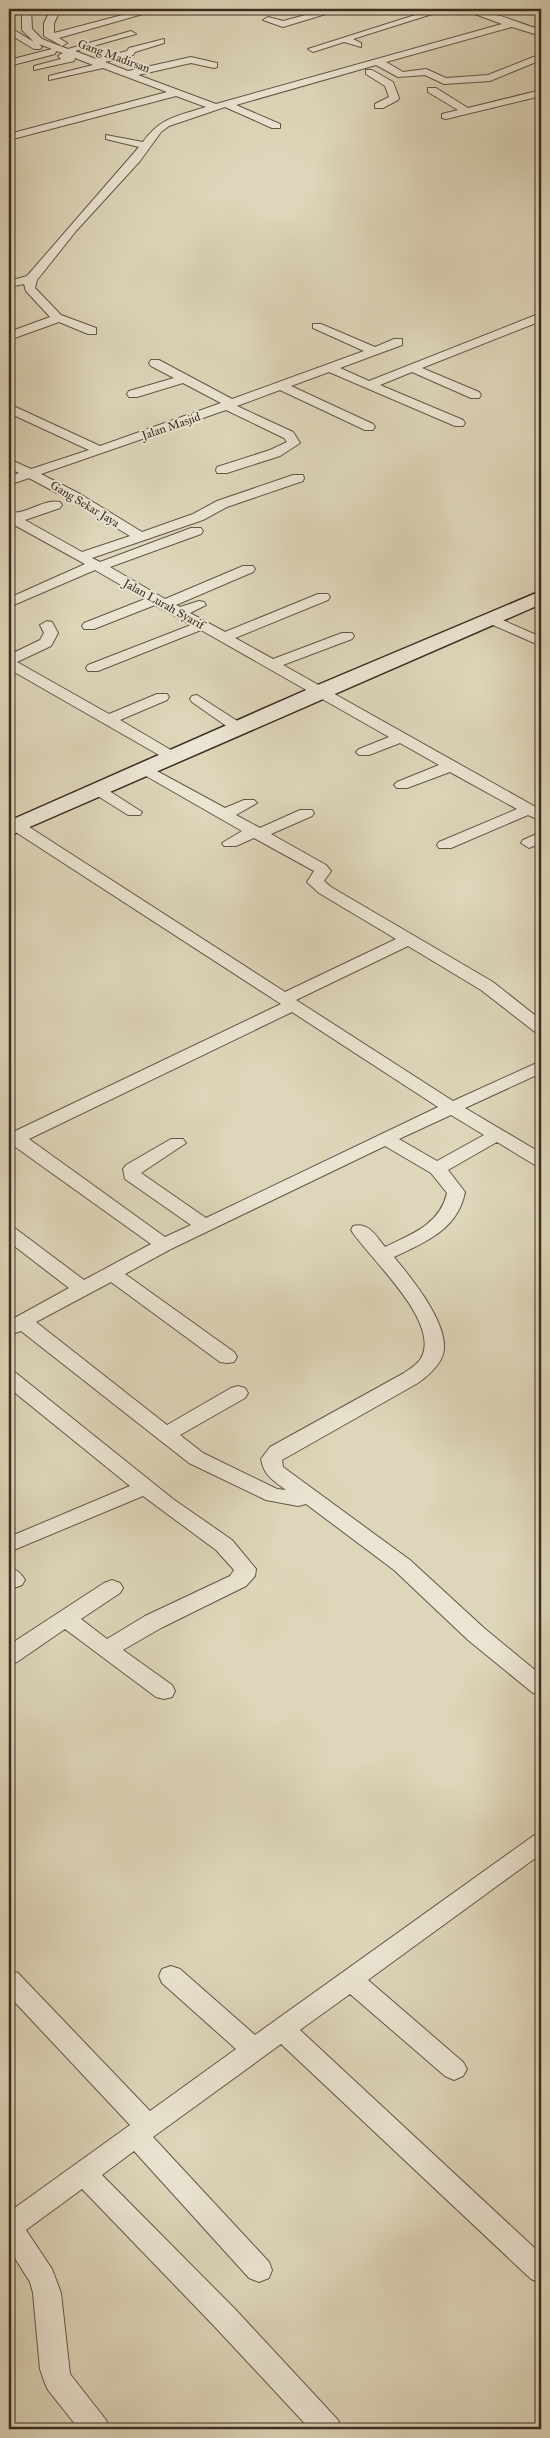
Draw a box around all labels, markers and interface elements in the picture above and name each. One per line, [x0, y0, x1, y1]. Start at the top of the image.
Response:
street label: Gang Madirsan [76, 36, 152, 77]
street label: Jalan Masjid [138, 409, 202, 444]
street label: Gang Sekar Jaya [47, 478, 123, 531]
street label: Jalan Lurah Syarif [119, 575, 209, 634]

